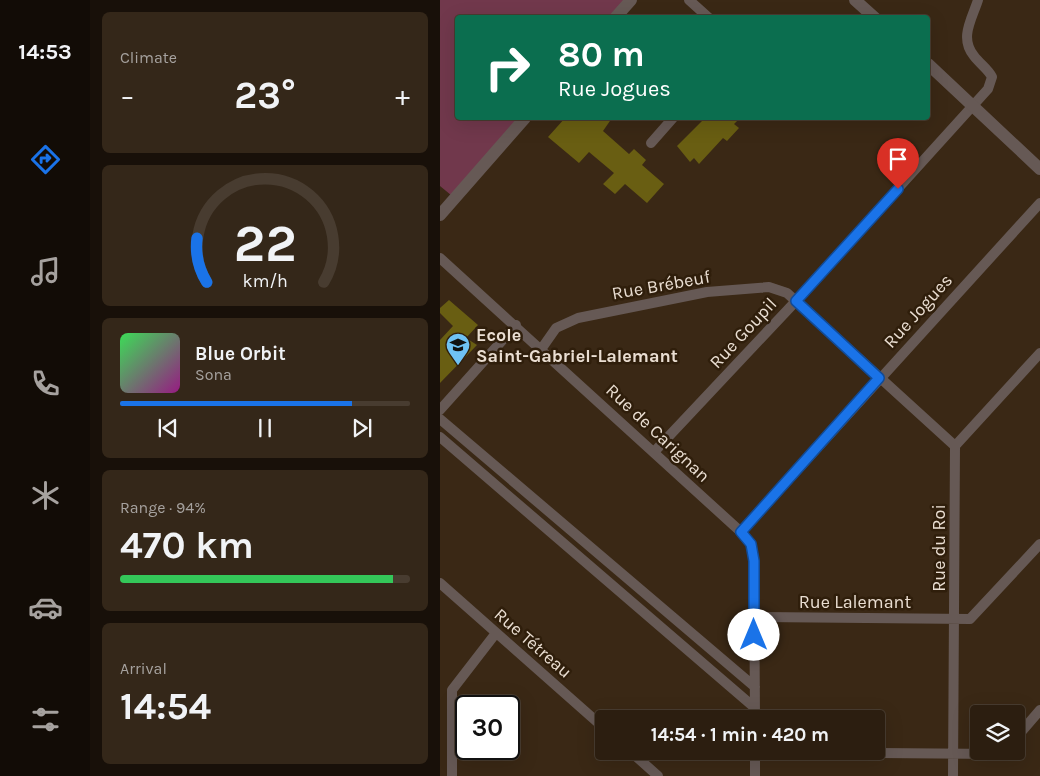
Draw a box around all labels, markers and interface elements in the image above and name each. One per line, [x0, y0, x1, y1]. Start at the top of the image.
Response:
text: 80 m [558, 34, 645, 75]
icon: right [475, 35, 540, 100]
text: 14:53 [18, 39, 72, 65]
text: Climate [120, 48, 177, 67]
text: 23° [234, 73, 296, 118]
text: Rue Jogues [558, 76, 671, 102]
text: − [120, 79, 135, 112]
text: + [395, 79, 410, 112]
pin [877, 138, 919, 189]
icon: directions [28, 142, 63, 177]
icon: arrive [884, 145, 912, 173]
text: 22 [234, 213, 296, 274]
icon: music [28, 254, 63, 289]
street label: Rue Brébeuf [610, 265, 713, 304]
street label: Rue Jogues [879, 269, 957, 353]
text: km/h [242, 271, 288, 292]
street label: Rue Goupil [705, 293, 781, 373]
place label: Ecole Saint-Gabriel-Lalemant [476, 324, 678, 367]
school or university icon: Ecole Saint-Gabriel-Lalemant [445, 332, 471, 366]
text: Blue Orbit [195, 343, 286, 365]
text: Sona [195, 365, 232, 384]
icon: phone [28, 366, 63, 401]
street label: Rue de Carignan [601, 379, 715, 487]
icon: previous [154, 414, 182, 442]
icon: pause [251, 414, 279, 442]
icon: next [348, 414, 376, 442]
icon: climate [28, 478, 63, 513]
text: Range · 94% [120, 498, 206, 517]
street label: Rue du Roi [928, 504, 950, 592]
text: 470 km [120, 523, 254, 568]
icon: car [28, 590, 63, 625]
street label: Rue Lalemant [799, 591, 911, 613]
street label: Rue Tétreau [490, 603, 576, 683]
position arrow [727, 608, 779, 660]
text: Arrival [120, 659, 167, 678]
text: 14:54 [120, 684, 211, 729]
speed limit sign: 30 [455, 695, 520, 760]
icon: filters [28, 702, 63, 737]
map controls [970, 705, 1025, 760]
button: layers [970, 705, 1025, 760]
text: 14:54 · 1 min · 420 m [651, 724, 829, 746]

